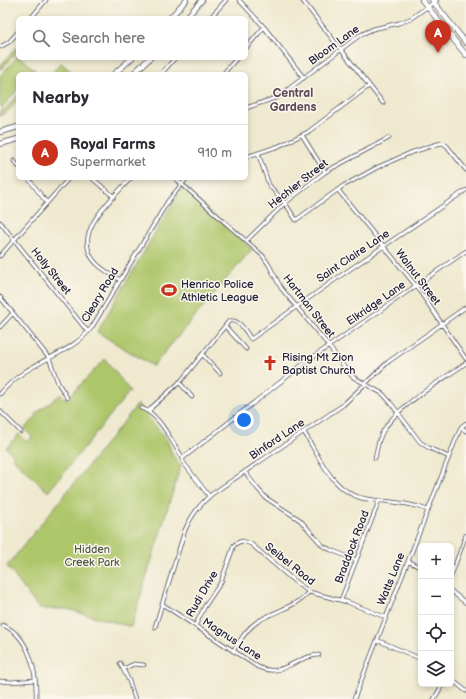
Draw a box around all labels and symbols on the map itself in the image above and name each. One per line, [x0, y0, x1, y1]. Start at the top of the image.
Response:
pin: A [425, 20, 451, 53]
street label: Bloom Lane [306, 22, 362, 68]
district label: Central Gardens [270, 86, 316, 115]
street label: Hechler Street [266, 156, 331, 211]
street label: Saint Claire Lane [314, 227, 392, 285]
street label: Holly Street [28, 245, 74, 297]
street label: Walnut Street [393, 246, 444, 308]
street label: Cleary Road [79, 265, 121, 325]
street label: Hartman Street [280, 272, 338, 341]
place label: Henrico Police Athletic League [181, 278, 259, 304]
street label: Elkridge Lane [344, 278, 408, 328]
sports icon: Henrico Police Athletic League [160, 281, 178, 299]
place label: Rising Mt Zion Baptist Church [282, 351, 355, 377]
church icon: Rising Mt Zion Baptist Church [261, 354, 279, 372]
your location [234, 410, 254, 430]
street label: Binford Lane [247, 416, 307, 462]
street label: Braddock Road [332, 509, 372, 585]
street label: Seibel Road [262, 540, 318, 588]
park label: Hidden Creek Park [64, 543, 120, 569]
street label: Watts Lane [375, 550, 408, 607]
street label: Rudi Drive [183, 568, 221, 620]
street label: Magnus Lane [200, 615, 264, 663]

